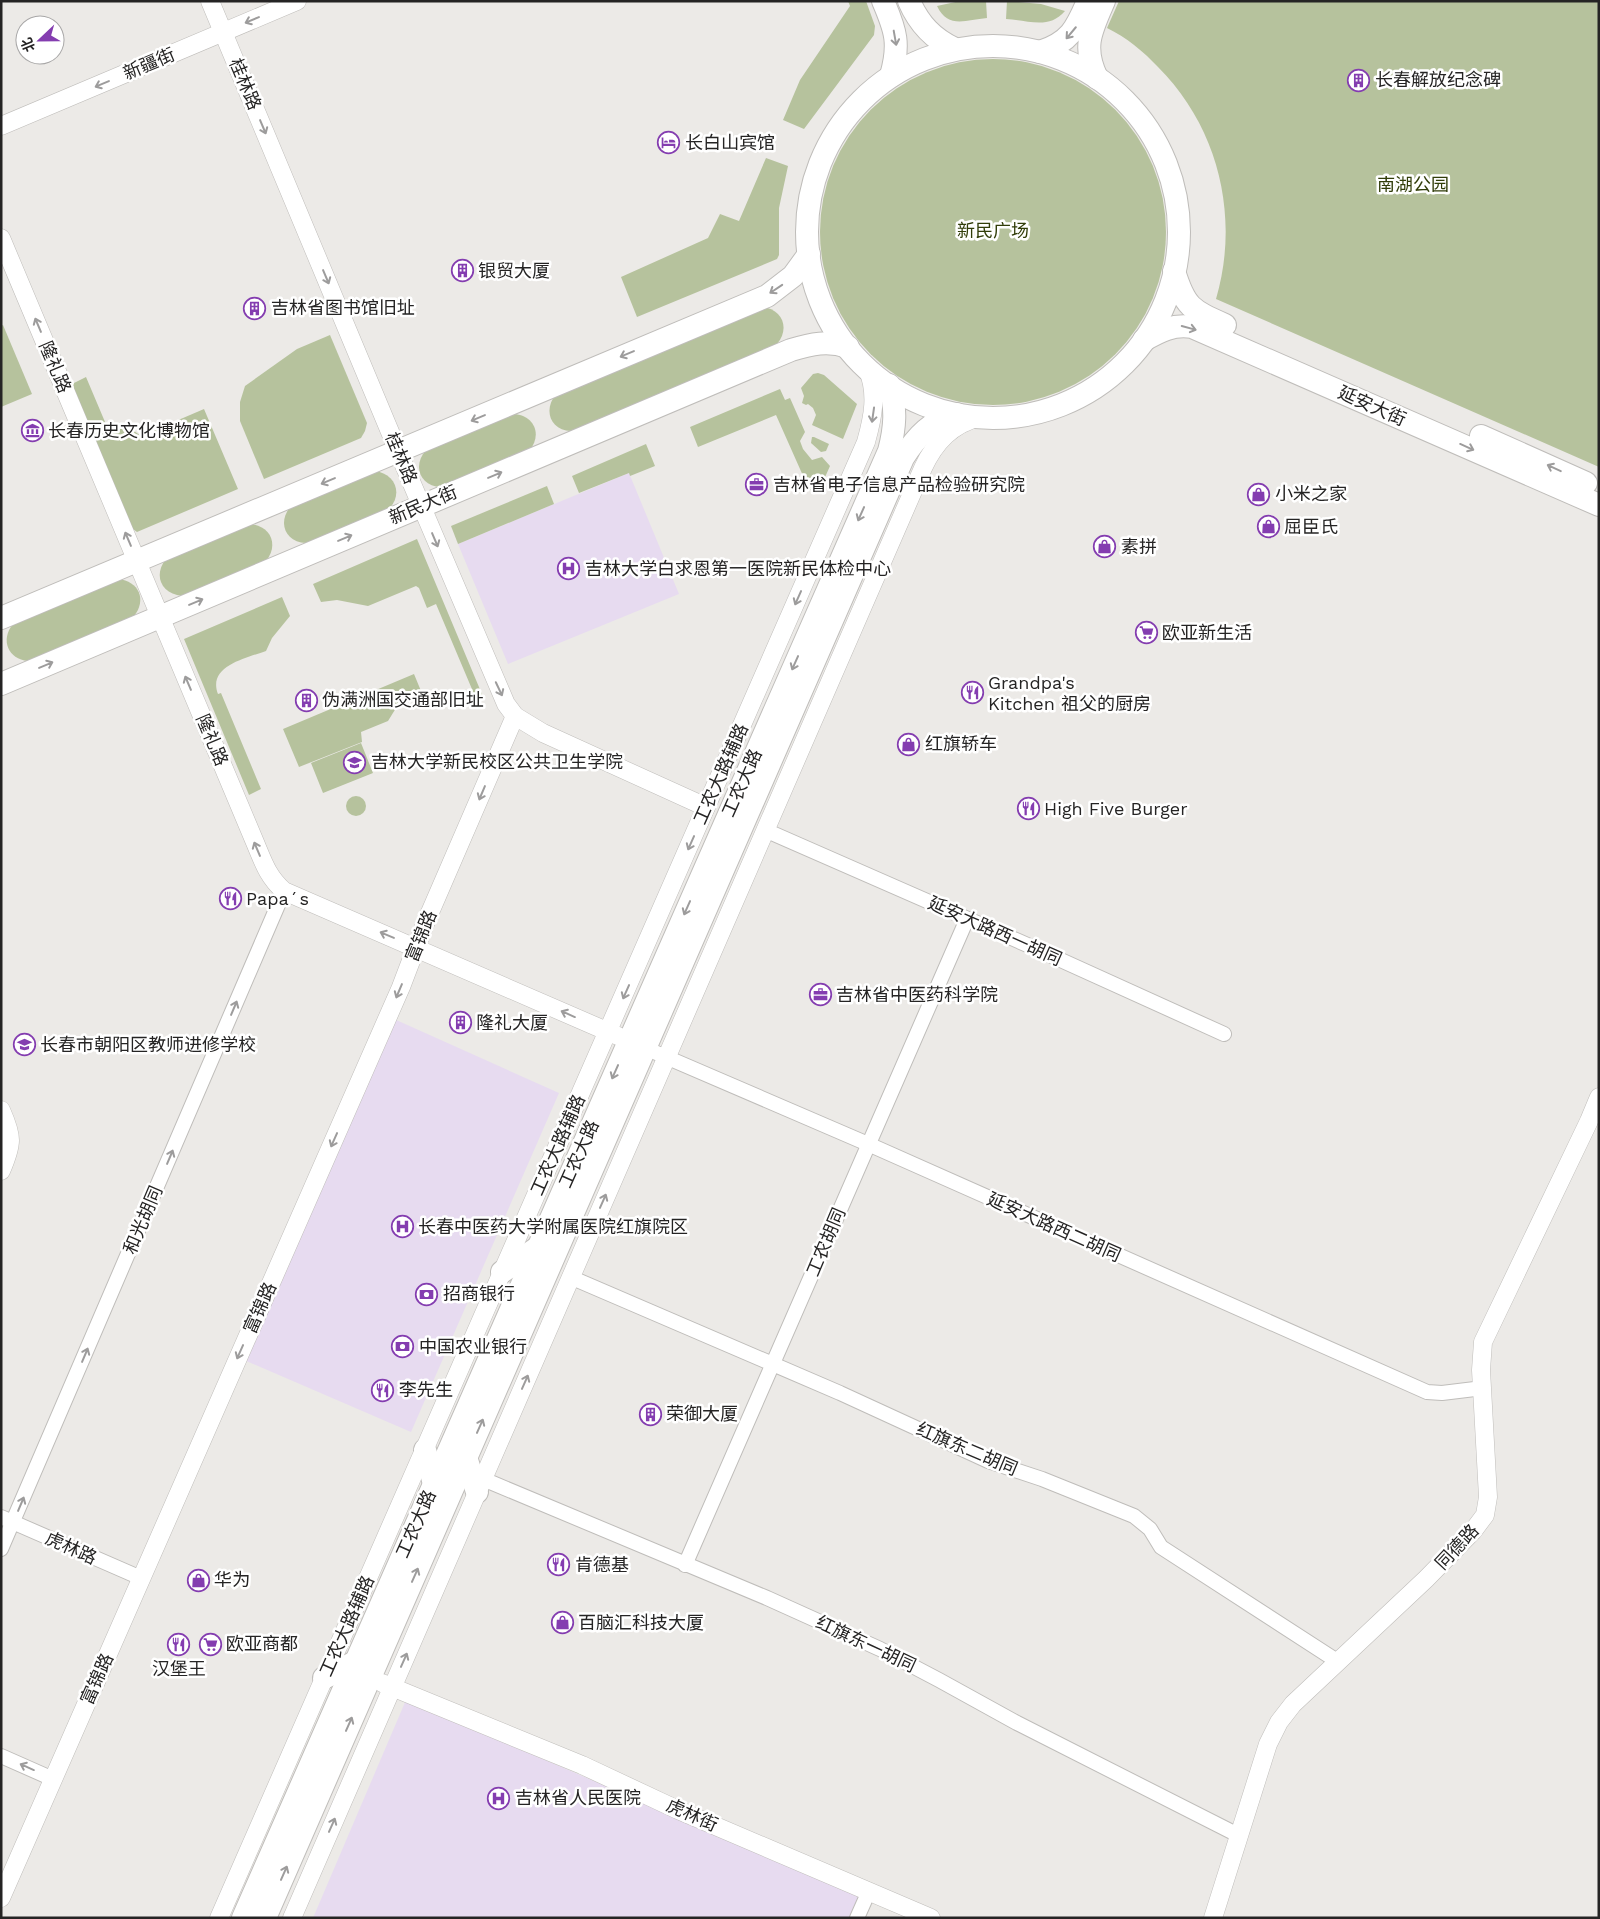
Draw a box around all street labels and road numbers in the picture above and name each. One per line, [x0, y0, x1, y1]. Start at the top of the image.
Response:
street label: 新疆街 [120, 43, 178, 84]
street label: 桂林路 [225, 55, 266, 113]
street label: 隆礼路 [35, 338, 76, 396]
street label: 延安大街 [1335, 381, 1409, 430]
street label: 桂林路 [381, 429, 422, 487]
street label: 新民大街 [386, 481, 460, 528]
street label: 隆礼路 [192, 711, 233, 769]
street label: 工农大路辅路 [689, 720, 753, 828]
street label: 工农大路 [717, 746, 767, 820]
street label: 延安大路西一胡同 [925, 892, 1065, 969]
street label: 富锦路 [401, 907, 440, 965]
street label: 工农大路辅路 [526, 1091, 590, 1199]
street label: 工农大路 [554, 1117, 604, 1191]
street label: 和光胡同 [119, 1183, 166, 1257]
street label: 延安大路西二胡同 [984, 1188, 1124, 1265]
street label: 工农胡同 [802, 1205, 849, 1279]
street label: 富锦路 [239, 1279, 280, 1337]
street label: 红旗东二胡同 [913, 1418, 1021, 1479]
street label: 工农大路 [391, 1487, 440, 1561]
street label: 同德路 [1431, 1520, 1483, 1574]
street label: 虎林路 [42, 1527, 100, 1568]
street label: 工农大路辅路 [315, 1572, 378, 1679]
street label: 红旗东一胡同 [813, 1611, 920, 1676]
street label: 富锦路 [76, 1650, 117, 1708]
street label: 虎林街 [663, 1794, 721, 1835]

